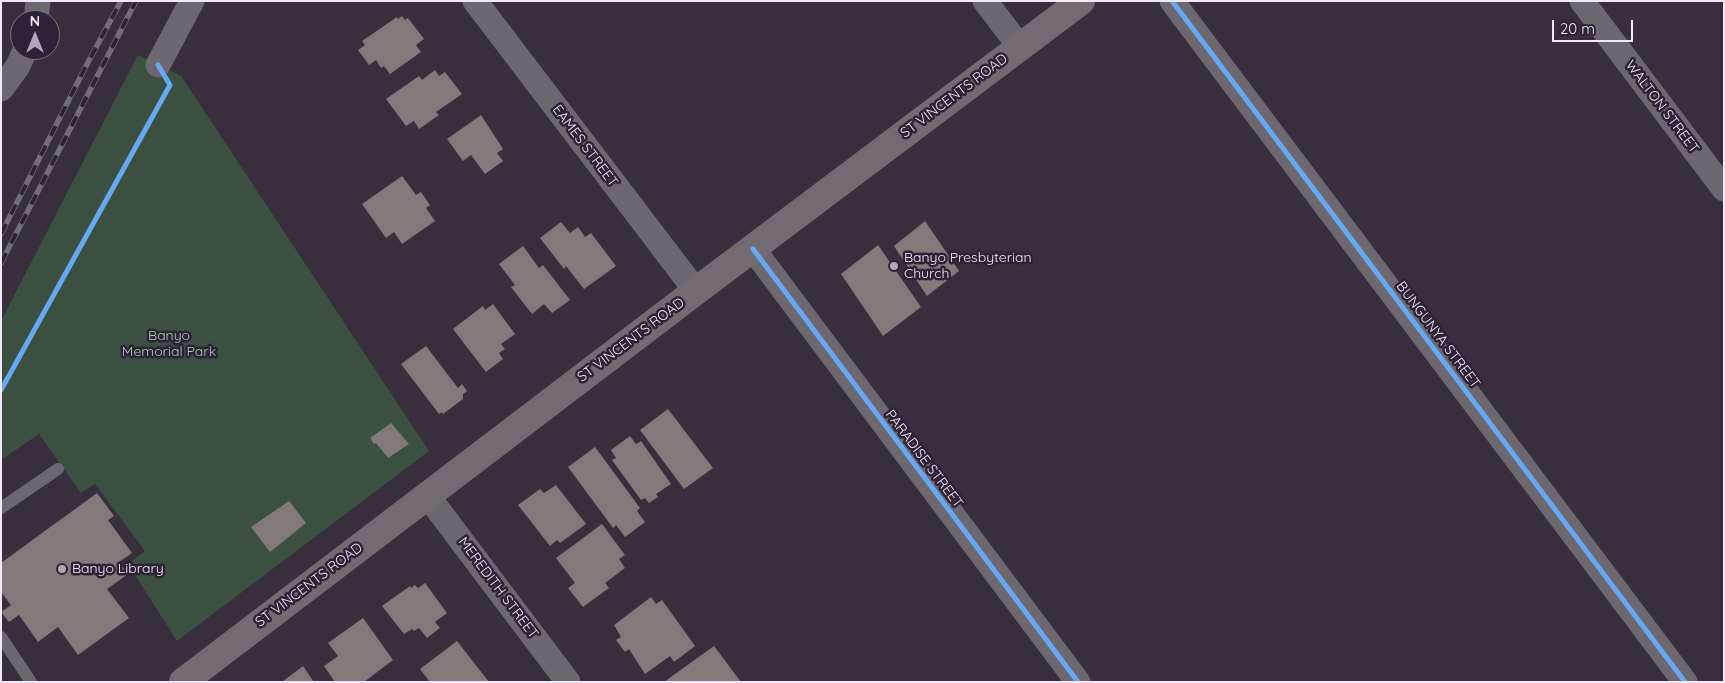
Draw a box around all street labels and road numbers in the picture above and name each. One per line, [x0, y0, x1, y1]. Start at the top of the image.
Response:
street label: ST VINCENTS ROAD [897, 50, 1011, 142]
street label: WALTON STREET [1622, 57, 1702, 157]
street label: EAMES STREET [549, 102, 621, 190]
street label: BUNGUNYA STREET [1392, 278, 1484, 392]
street label: ST VINCENTS ROAD [574, 294, 688, 386]
street label: PARADISE STREET [882, 407, 966, 511]
street label: MEREDITH STREET [454, 534, 542, 642]
street label: ST VINCENTS ROAD [252, 539, 366, 631]

